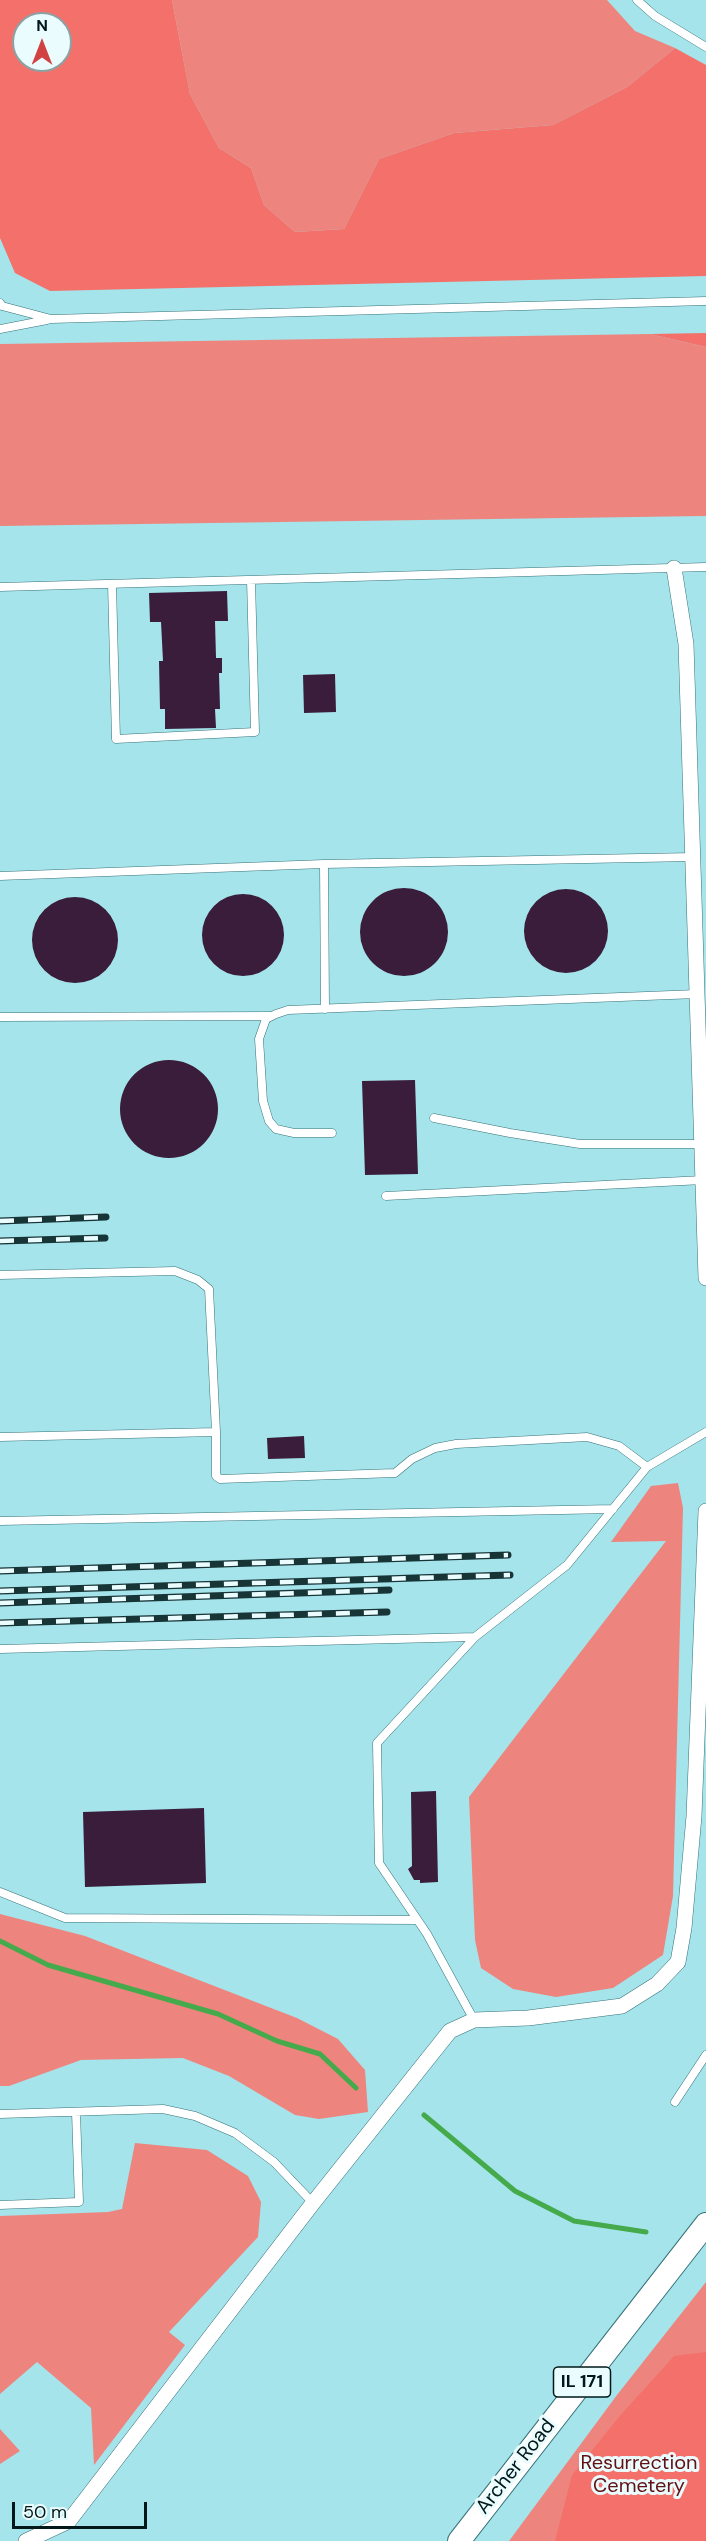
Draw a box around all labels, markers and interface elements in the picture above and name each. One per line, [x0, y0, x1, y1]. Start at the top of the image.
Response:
north arrow [12, 12, 72, 72]
text: N [36, 15, 48, 36]
road number: IL 171 [554, 2367, 610, 2397]
street label: Archer Road [471, 2415, 561, 2519]
park label: Resurrection Cemetery [580, 2452, 698, 2499]
scale bar [15, 2490, 150, 2528]
text: 50 m [23, 2500, 67, 2524]

